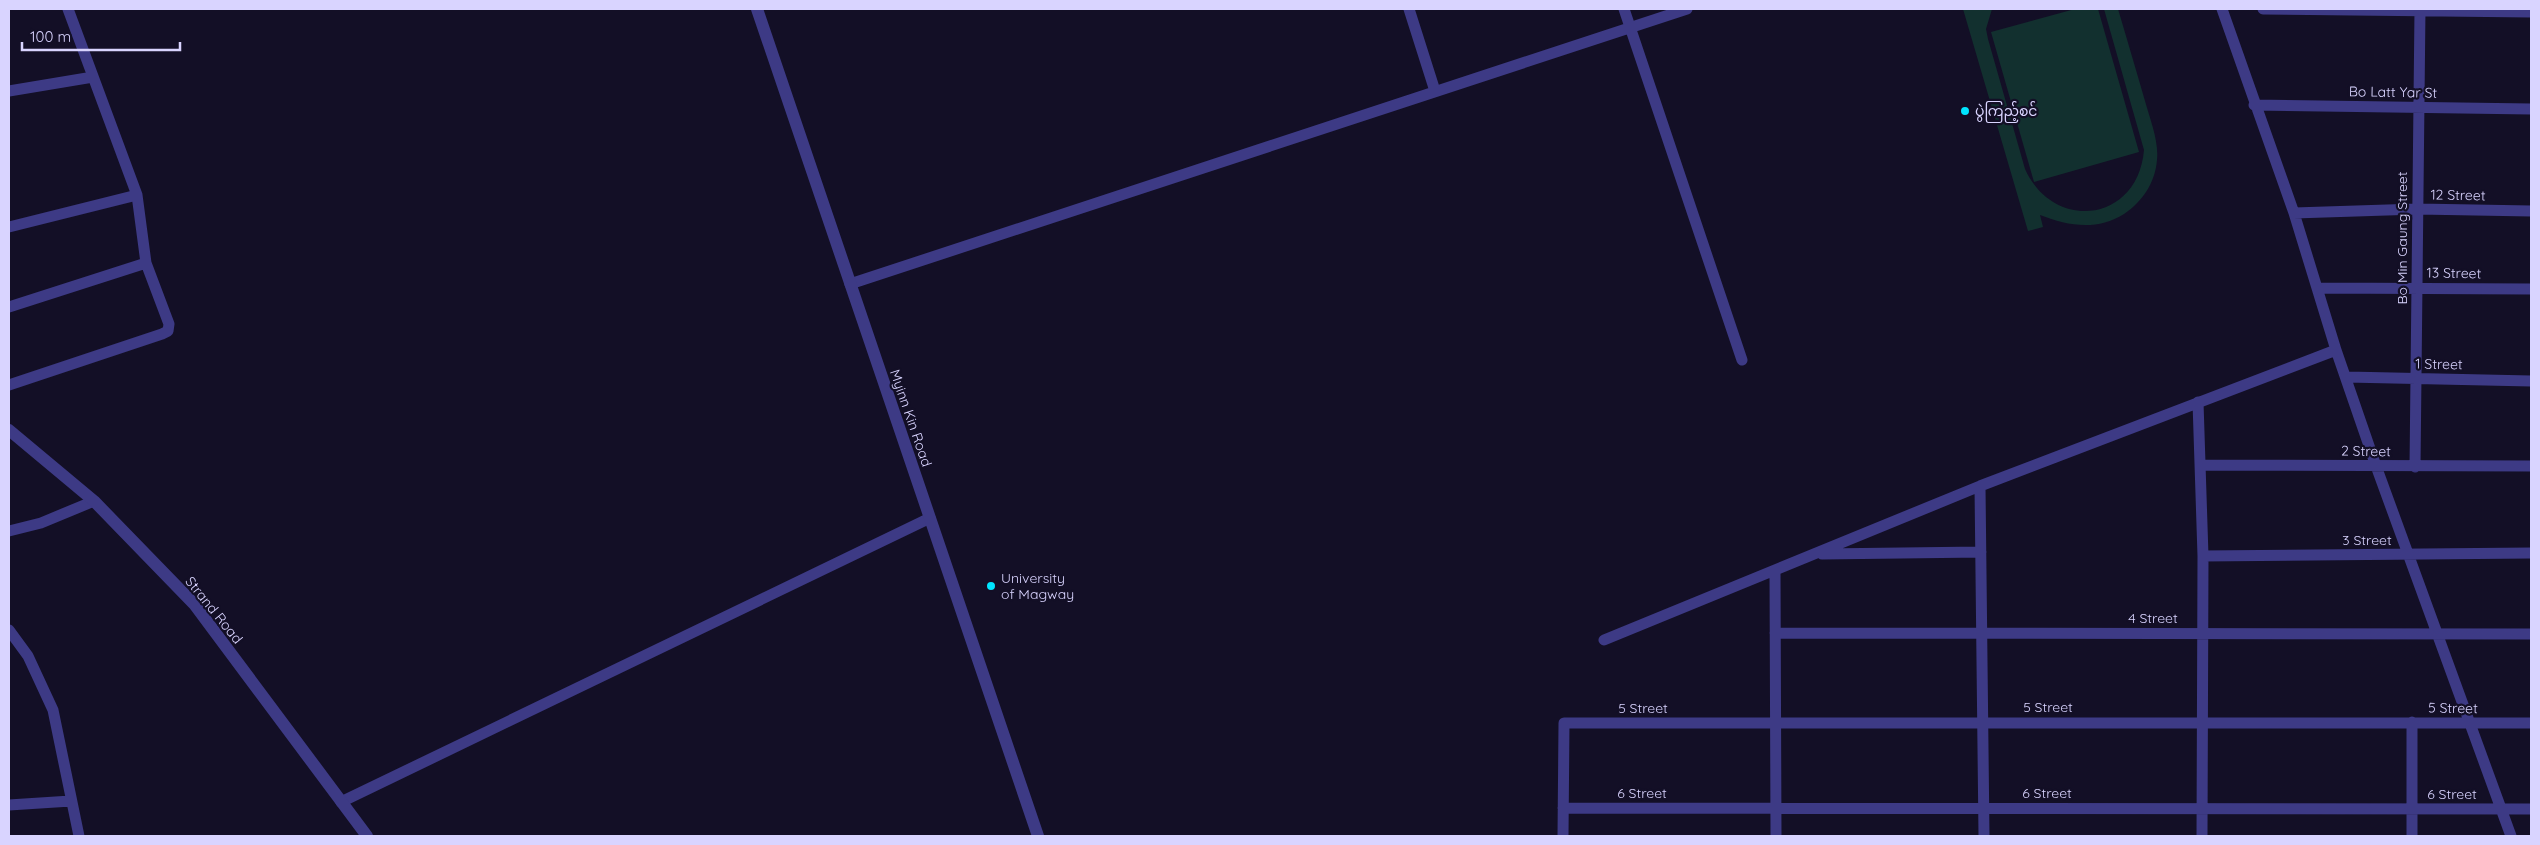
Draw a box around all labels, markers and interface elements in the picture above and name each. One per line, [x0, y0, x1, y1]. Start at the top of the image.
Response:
scale bar [22, 20, 180, 52]
text: 100 m [30, 27, 71, 46]
street label: Bo Latt Yar St [2349, 82, 2438, 102]
place label: ပွဲကြည့်စင် [1975, 101, 2037, 123]
marker: ပွဲကြည့်စင် [1959, 105, 1971, 117]
street label: Bo Min Gaung Street [2393, 171, 2411, 305]
street label: 12 Street [2430, 186, 2486, 204]
street label: 13 Street [2427, 264, 2482, 282]
street label: 1 Street [2415, 355, 2463, 373]
street label: Myinn Kin Road [886, 367, 936, 469]
street label: 2 Street [2341, 442, 2391, 460]
street label: 3 Street [2342, 531, 2392, 549]
place label: University of Magway [1001, 569, 1074, 603]
street label: Strand Road [181, 573, 247, 647]
marker: University of Magway [985, 580, 997, 592]
street label: 4 Street [2128, 609, 2178, 627]
street label: 5 Street [2023, 698, 2073, 716]
street label: 5 Street [1618, 699, 1668, 717]
street label: 5 Street [2428, 699, 2478, 717]
street label: 6 Street [1617, 784, 1667, 802]
street label: 6 Street [2022, 784, 2072, 802]
street label: 6 Street [2427, 785, 2477, 803]

